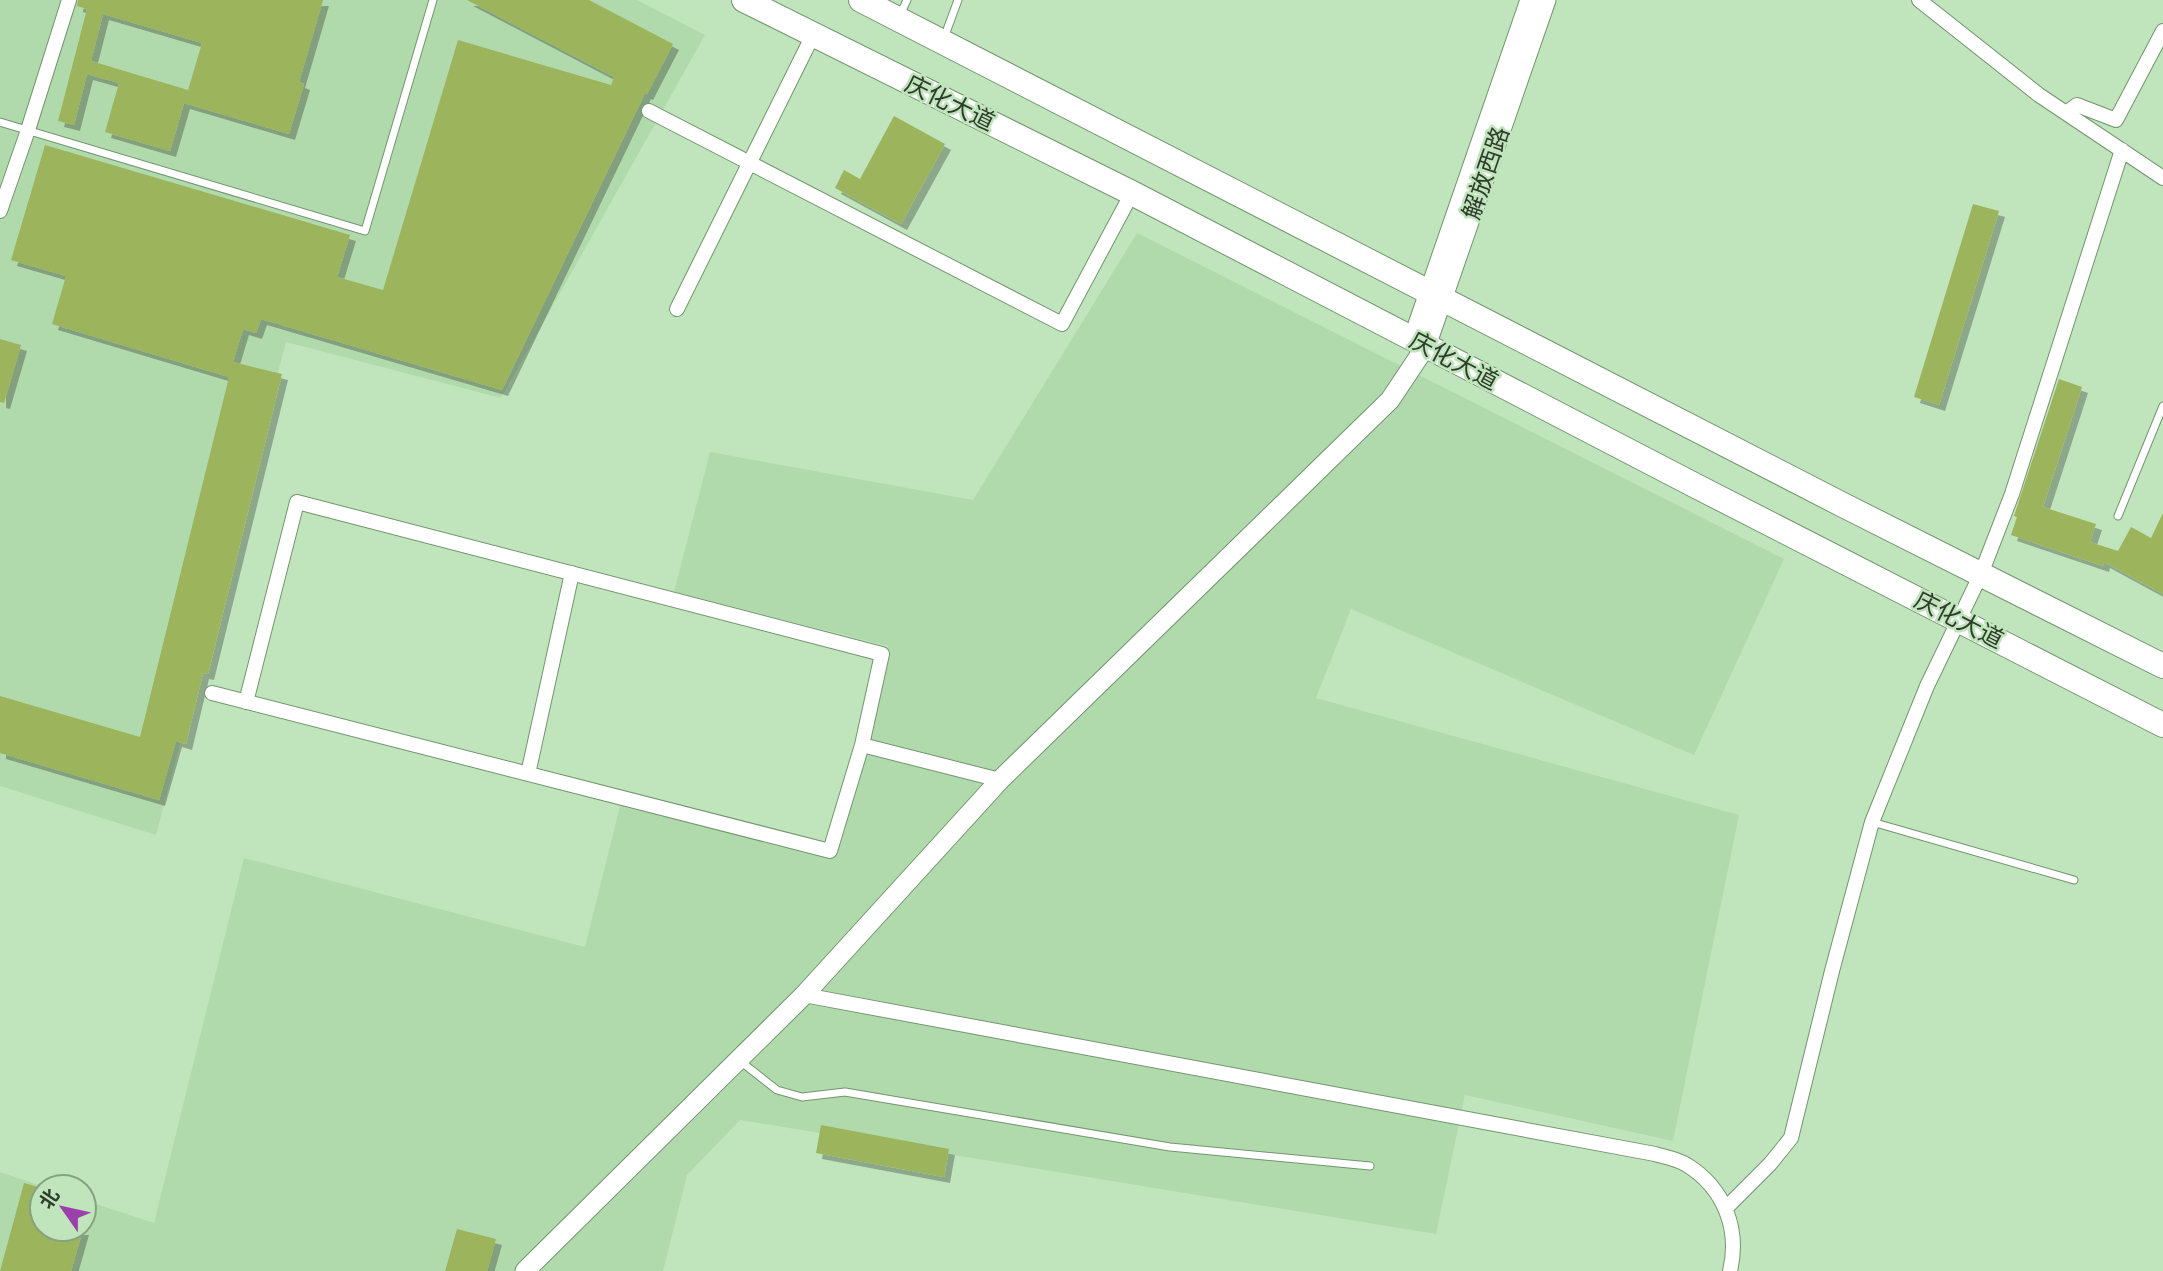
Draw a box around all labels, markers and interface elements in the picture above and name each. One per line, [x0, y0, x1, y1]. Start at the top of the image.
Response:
street label: 庆化大道 [901, 68, 1000, 137]
street label: 解放西路 [1456, 123, 1515, 223]
street label: 庆化大道 [1405, 325, 1503, 396]
street label: 庆化大道 [1910, 585, 2009, 654]
north arrow [28, 1173, 98, 1243]
text: 北 [34, 1184, 64, 1213]

